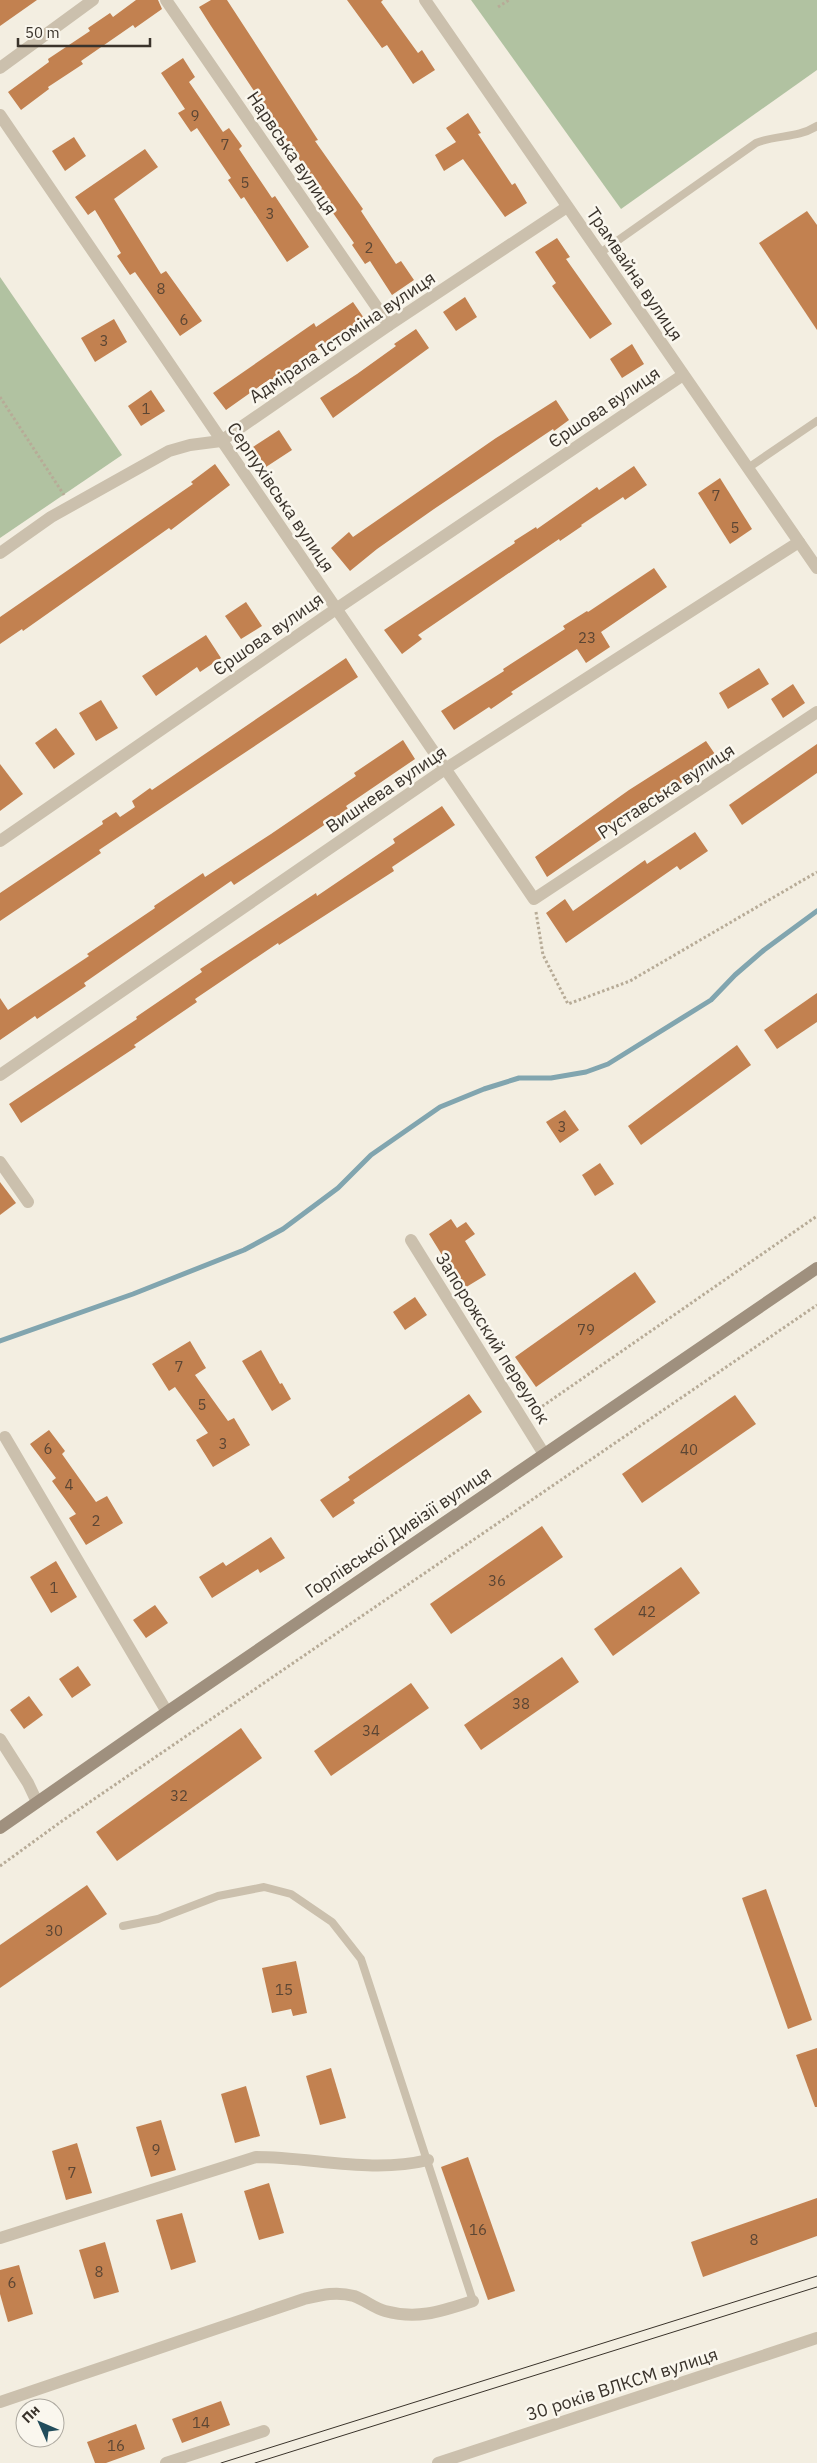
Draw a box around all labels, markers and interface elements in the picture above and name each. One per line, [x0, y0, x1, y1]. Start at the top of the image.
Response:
scale bar [18, 15, 150, 47]
text: 50 m [25, 23, 60, 42]
street label: Нарвська вулиця [242, 87, 342, 219]
house number: 9 [190, 106, 200, 125]
house number: 7 [220, 135, 230, 154]
house number: 5 [240, 173, 250, 192]
street label: Трамвайна вулиця [582, 203, 688, 345]
house number: 3 [265, 204, 275, 223]
house number: 2 [364, 238, 374, 257]
street label: Адмірала Істоміна вулиця [244, 266, 440, 408]
house number: 8 [156, 279, 166, 298]
house number: 6 [179, 310, 189, 329]
house number: 3 [99, 331, 109, 350]
street label: Єршова вулиця [544, 361, 664, 453]
house number: 1 [141, 399, 151, 418]
street label: Серпухівська вулиця [222, 418, 340, 576]
house number: 7 [711, 486, 721, 505]
house number: 5 [730, 518, 740, 537]
street label: Єршова вулиця [208, 587, 328, 681]
house number: 23 [578, 628, 596, 647]
street label: Руставська вулиця [593, 738, 739, 844]
street label: Вишнева вулиця [321, 740, 451, 838]
house number: 3 [557, 1117, 567, 1136]
street label: Запорожский переулок [431, 1248, 555, 1428]
house number: 79 [577, 1320, 595, 1339]
house number: 7 [174, 1357, 184, 1376]
house number: 5 [197, 1395, 207, 1414]
house number: 3 [218, 1434, 228, 1453]
house number: 6 [43, 1439, 53, 1458]
house number: 40 [680, 1440, 698, 1459]
street label: Горлівської Дивізії вулиця [300, 1461, 496, 1603]
house number: 4 [64, 1475, 74, 1494]
house number: 2 [91, 1511, 101, 1530]
house number: 36 [488, 1571, 506, 1590]
house number: 1 [49, 1578, 59, 1597]
house number: 42 [638, 1602, 656, 1621]
house number: 38 [512, 1694, 530, 1713]
house number: 34 [362, 1721, 380, 1740]
house number: 32 [170, 1786, 188, 1805]
house number: 30 [45, 1921, 63, 1940]
house number: 15 [275, 1980, 293, 1999]
house number: 9 [151, 2140, 161, 2159]
house number: 7 [67, 2163, 77, 2182]
house number: 16 [469, 2220, 487, 2239]
house number: 8 [749, 2230, 759, 2249]
house number: 8 [94, 2262, 104, 2281]
house number: 6 [7, 2273, 17, 2292]
street label: 30 років ВЛКСМ вулиця [523, 2342, 721, 2426]
north arrow [15, 2398, 65, 2448]
text: Пн [18, 2401, 44, 2427]
house number: 14 [192, 2413, 210, 2432]
house number: 16 [107, 2436, 125, 2455]

